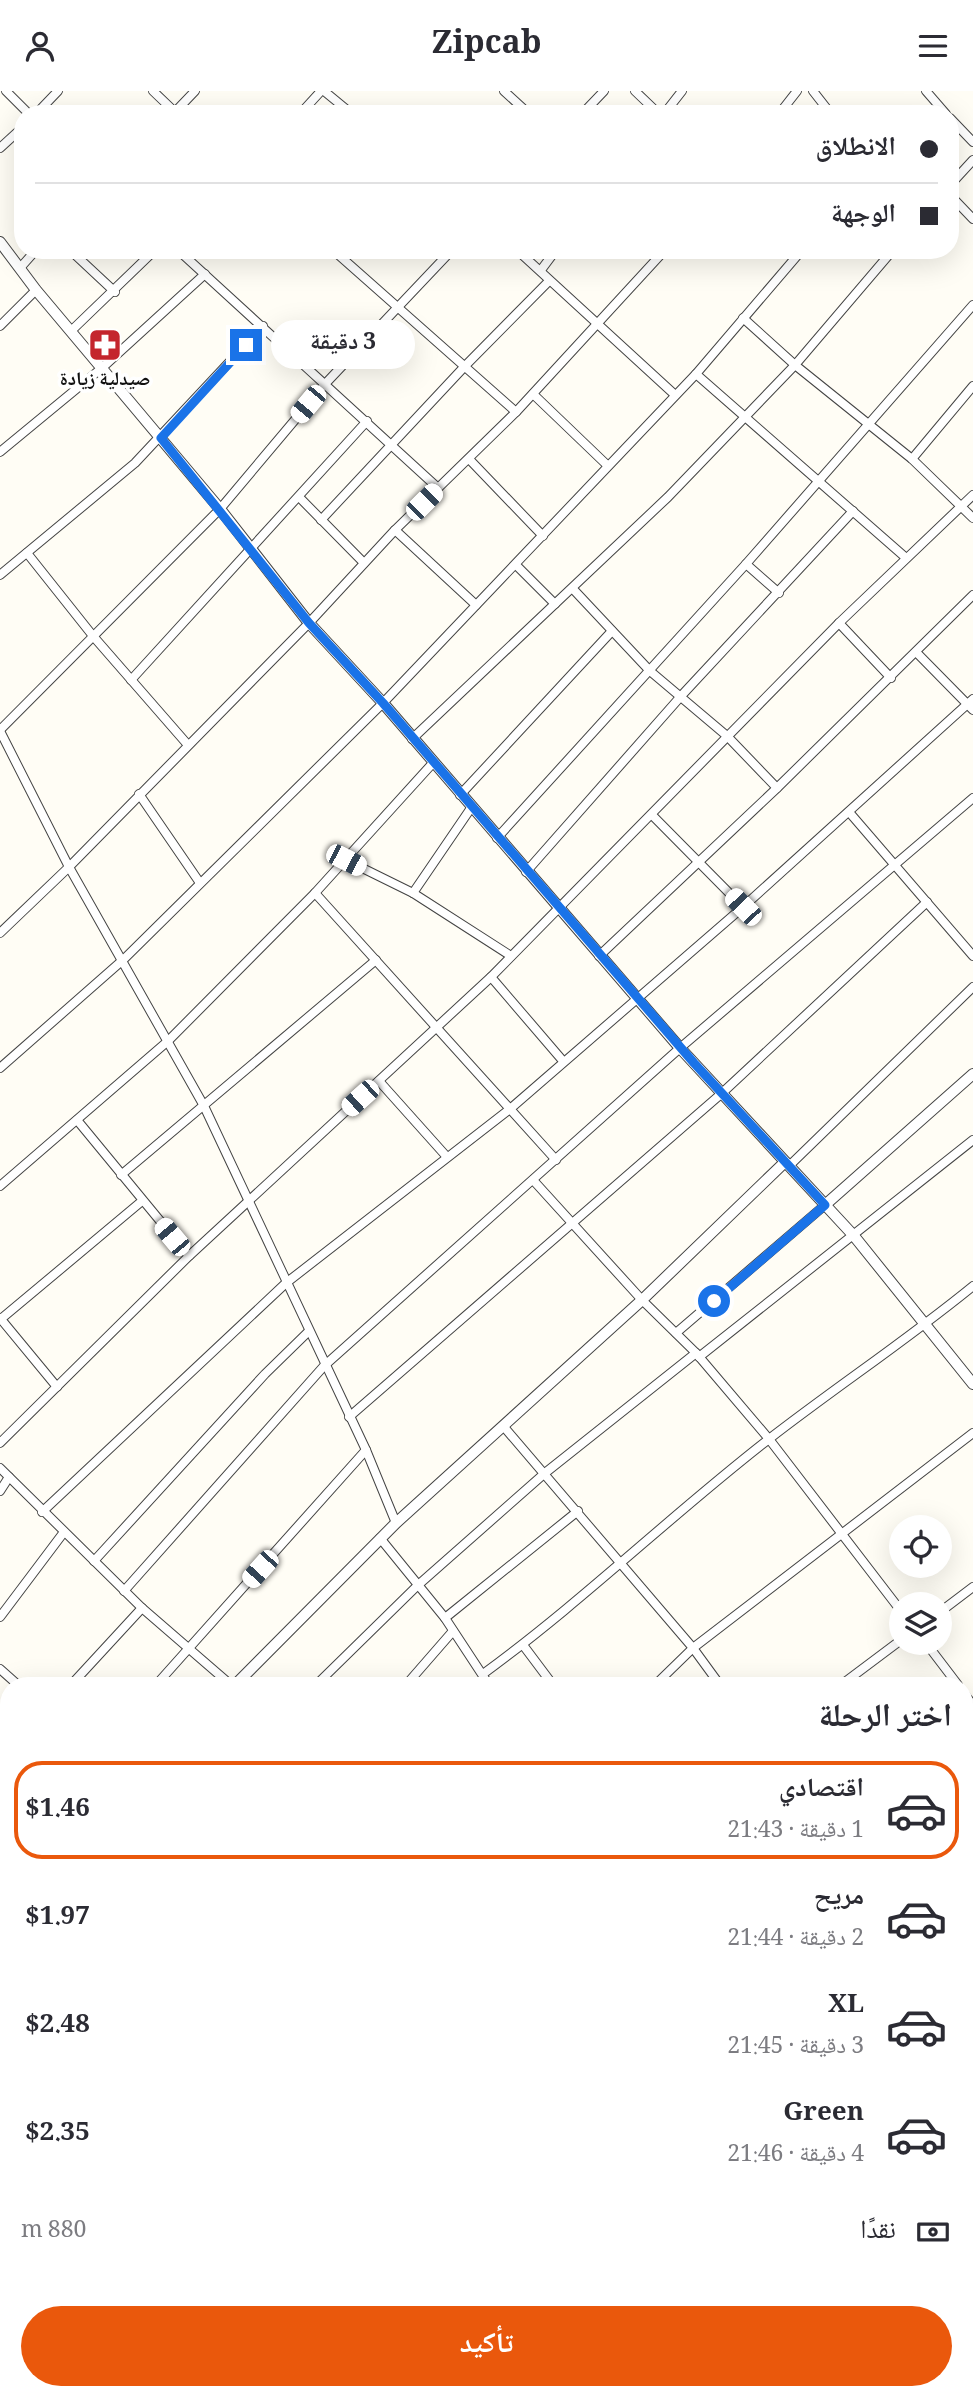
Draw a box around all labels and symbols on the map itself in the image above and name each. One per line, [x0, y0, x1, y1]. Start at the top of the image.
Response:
callout: 3 دقيقة [270, 321, 414, 369]
pharmacy icon: صيدلية زيادة [86, 326, 124, 364]
route end [230, 329, 262, 361]
place label: صيدلية زيادة [60, 365, 150, 397]
car [287, 381, 330, 427]
car [402, 480, 447, 524]
car [323, 841, 370, 879]
car [721, 885, 766, 929]
car [338, 1076, 383, 1120]
car [151, 1214, 194, 1260]
route start [698, 1285, 730, 1317]
car [239, 1546, 282, 1592]

